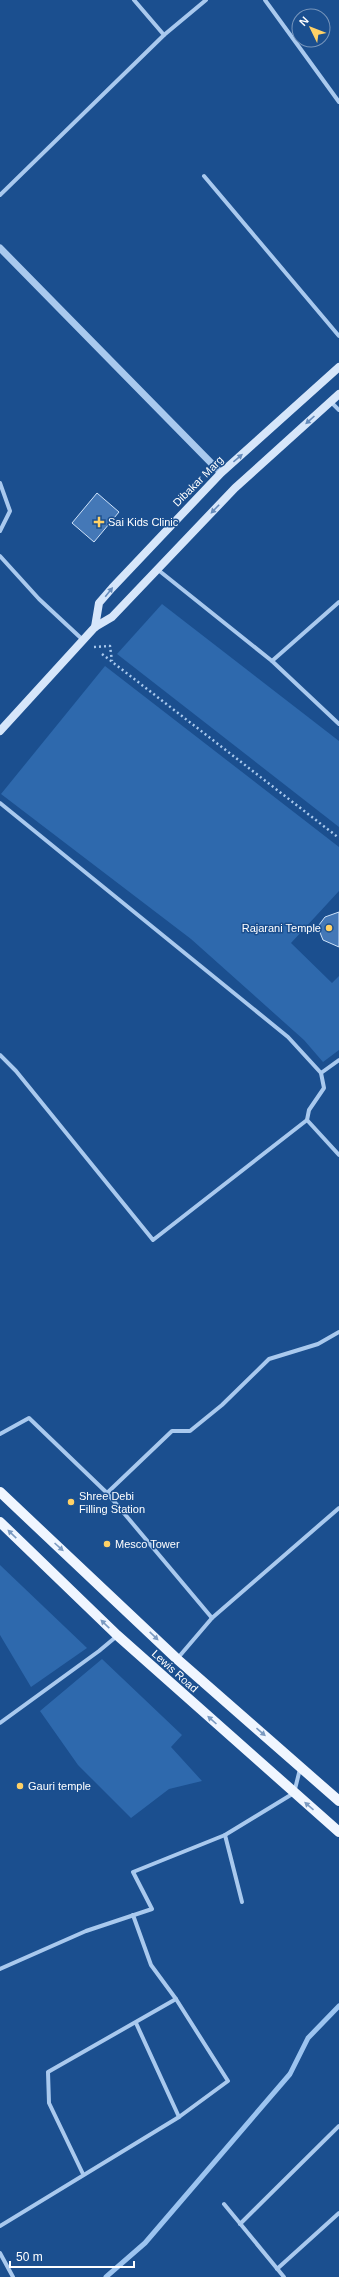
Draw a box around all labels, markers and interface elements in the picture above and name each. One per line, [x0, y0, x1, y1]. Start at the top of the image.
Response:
north arrow [291, 8, 331, 48]
text: N [297, 14, 311, 28]
one-way arrow [305, 415, 315, 425]
street label: Dibakar Marg [170, 453, 226, 509]
one-way arrow [233, 453, 243, 462]
one-way arrow [210, 504, 220, 514]
marker: Sai Kids Clinic [93, 516, 105, 528]
place label: Sai Kids Clinic [108, 516, 179, 528]
one-way arrow [104, 586, 113, 597]
place label: Rajarani Temple [242, 922, 321, 934]
marker: Rajarani Temple [324, 923, 334, 933]
place label: Shree Debi Filling Station [79, 1490, 145, 1515]
marker: Shree Debi Filling Station [66, 1497, 76, 1507]
one-way arrow [7, 1529, 17, 1538]
place label: Mesco Tower [115, 1538, 180, 1550]
marker: Mesco Tower [102, 1539, 112, 1549]
one-way arrow [54, 1542, 64, 1552]
one-way arrow [100, 1619, 110, 1629]
one-way arrow [149, 1631, 159, 1641]
street label: Lewis Road [150, 1647, 200, 1695]
one-way arrow [207, 1715, 217, 1725]
one-way arrow [256, 1727, 266, 1737]
place label: Gauri temple [28, 1780, 91, 1792]
marker: Gauri temple [15, 1781, 25, 1791]
one-way arrow [304, 1802, 315, 1811]
scale bar [10, 2243, 134, 2269]
text: 50 m [16, 2250, 43, 2264]

